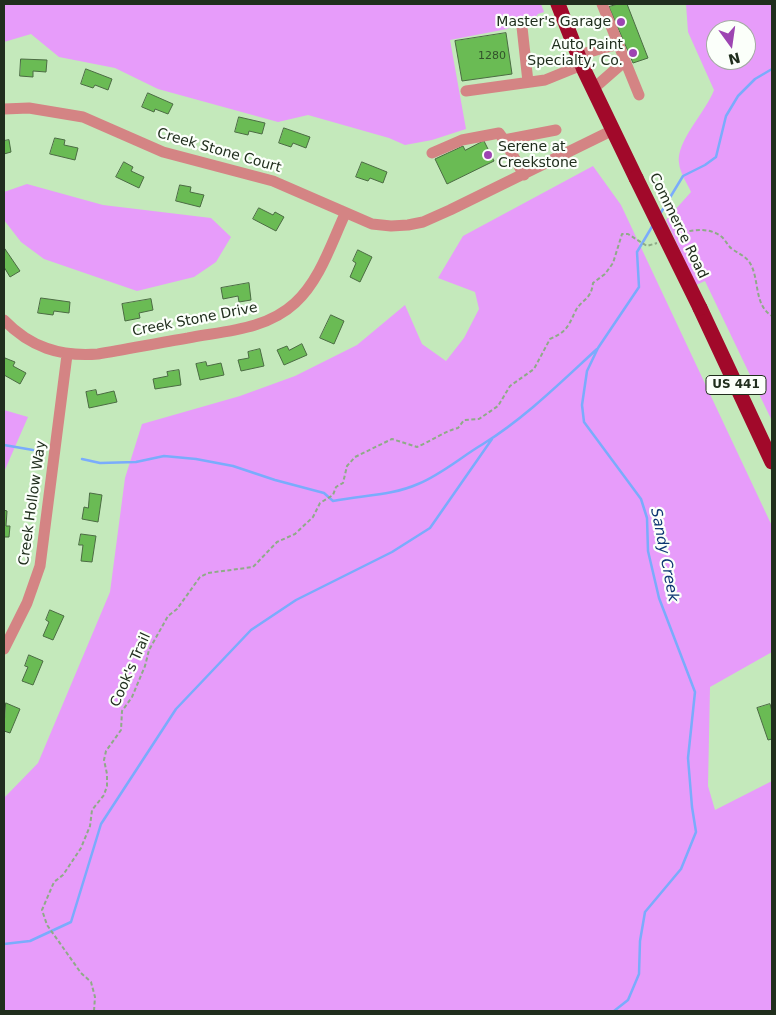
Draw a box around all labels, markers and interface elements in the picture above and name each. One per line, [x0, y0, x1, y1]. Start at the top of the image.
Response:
place label: Master's Garage [496, 14, 611, 30]
marker: Master's Garage [615, 16, 627, 28]
north arrow [706, 20, 756, 70]
place label: Auto Paint Specialty, Co. [527, 37, 623, 70]
marker: Auto Paint Specialty, Co. [627, 47, 639, 59]
house number: 1280 [478, 49, 506, 63]
text: N [727, 49, 742, 68]
street label: Creek Stone Court [155, 125, 283, 177]
place label: Serene at Creekstone [498, 139, 577, 172]
marker: Serene at Creekstone [482, 149, 494, 161]
street label: Commerce Road [645, 170, 711, 282]
street label: Creek Stone Drive [131, 300, 259, 340]
road number: US 441 [706, 376, 766, 394]
street label: Creek Hollow Way [16, 439, 50, 567]
water label: Sandy Creek [646, 507, 682, 603]
street label: Cook's Trail [107, 630, 155, 710]

